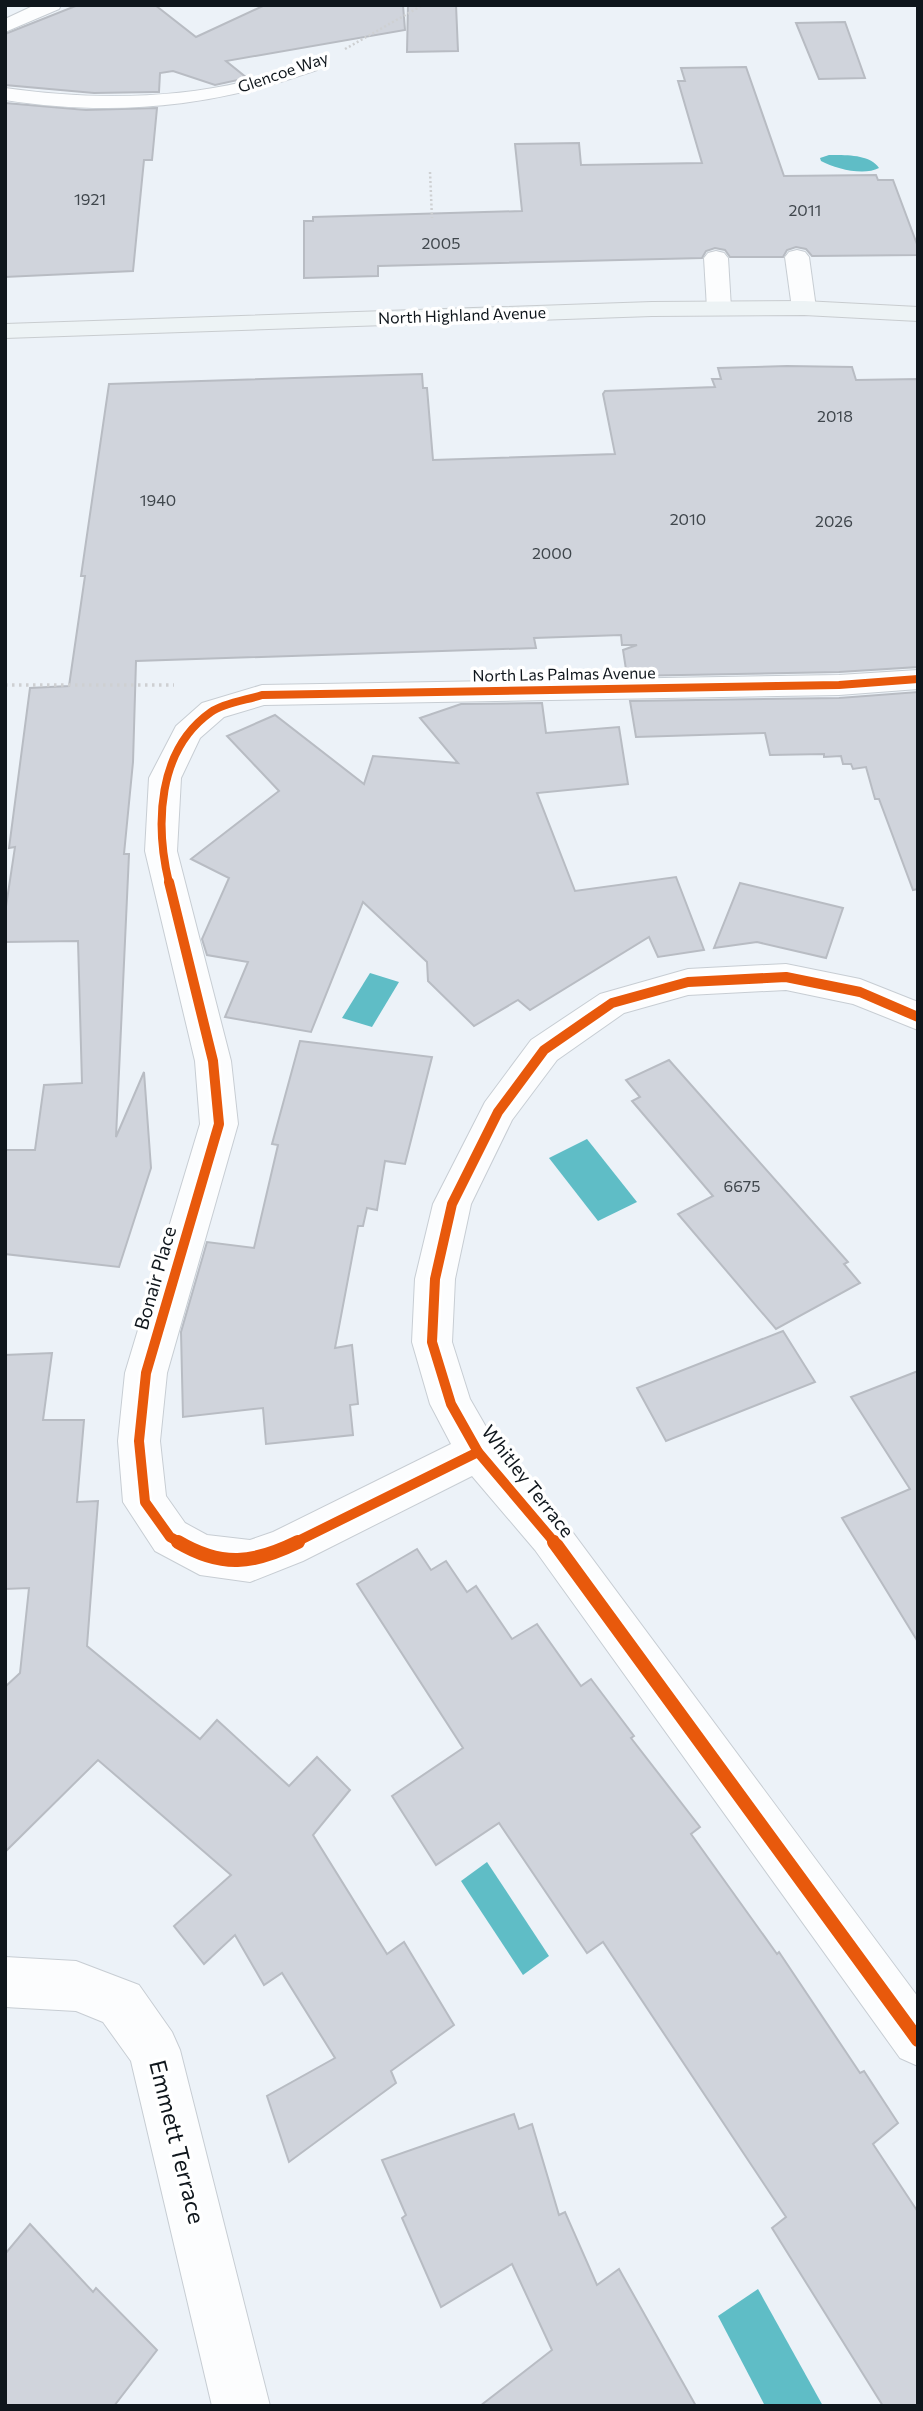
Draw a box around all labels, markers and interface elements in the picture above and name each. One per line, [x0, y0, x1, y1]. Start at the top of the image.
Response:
street label: Glencoe Way [235, 47, 331, 96]
house number: 1921 [74, 189, 106, 208]
house number: 2011 [789, 200, 821, 219]
house number: 2005 [422, 233, 460, 252]
street label: North Highland Avenue [378, 302, 546, 327]
house number: 2018 [817, 406, 853, 425]
house number: 1940 [140, 490, 176, 509]
house number: 2010 [670, 509, 706, 528]
house number: 2026 [815, 511, 853, 530]
house number: 2000 [532, 543, 572, 562]
street label: North Las Palmas Avenue [472, 662, 656, 685]
house number: 6675 [724, 1176, 760, 1195]
street label: Bonair Place [129, 1223, 180, 1332]
street label: Whitley Terrace [477, 1420, 579, 1541]
street label: Emmett Terrace [144, 2057, 212, 2227]

